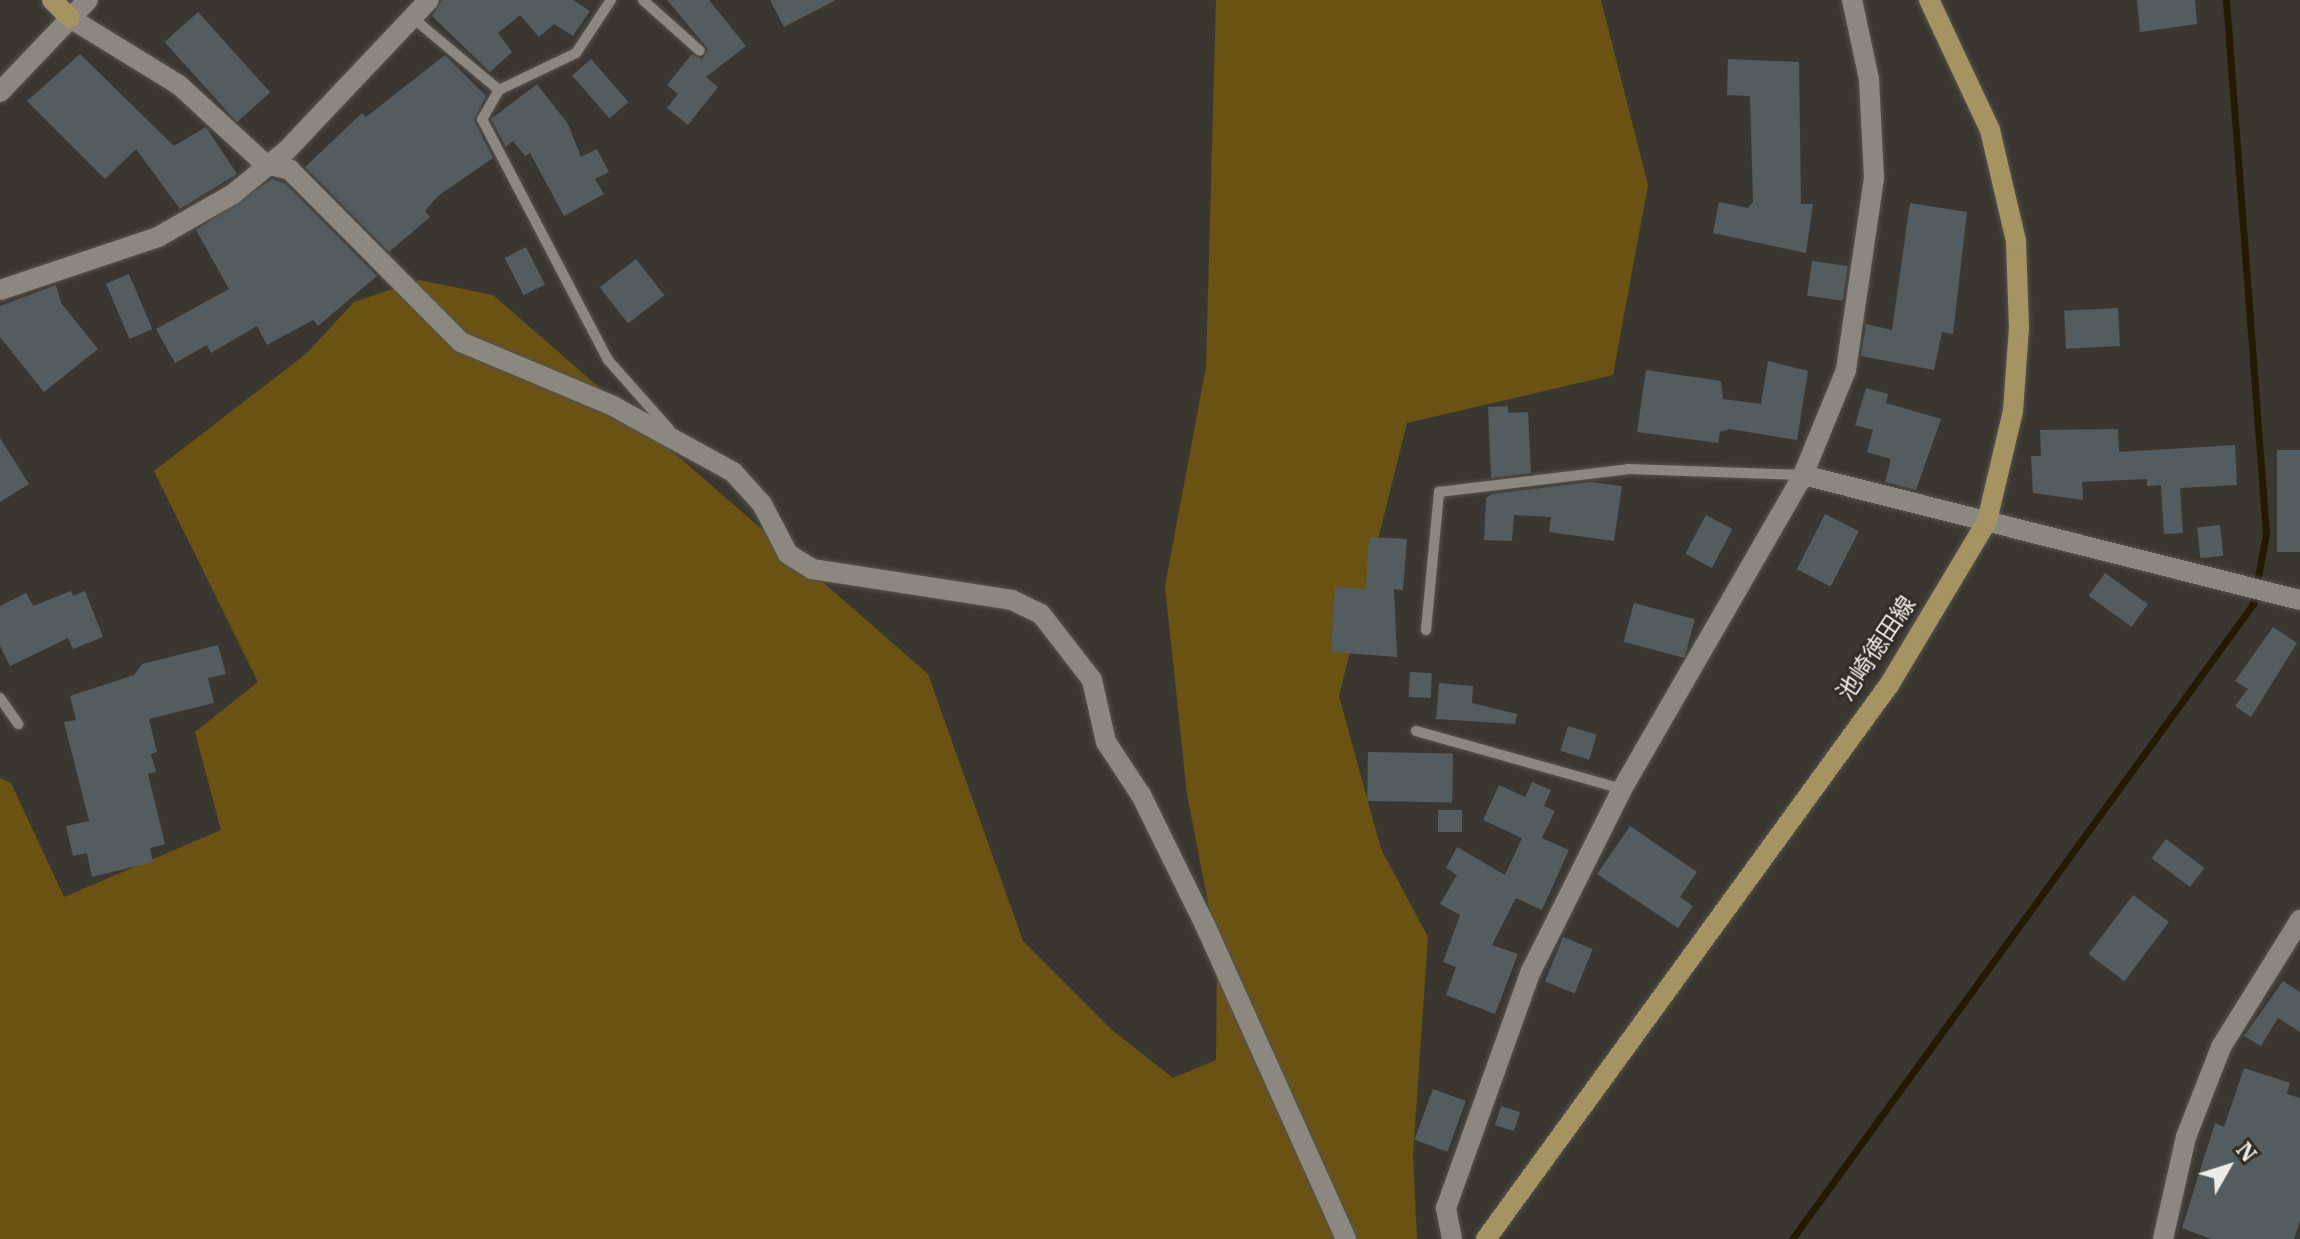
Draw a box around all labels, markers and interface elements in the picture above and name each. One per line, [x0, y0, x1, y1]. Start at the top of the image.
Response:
street label: 池崎徳田線 [1831, 590, 1921, 706]
north arrow [2188, 1127, 2268, 1207]
text: N [2230, 1136, 2264, 1167]

